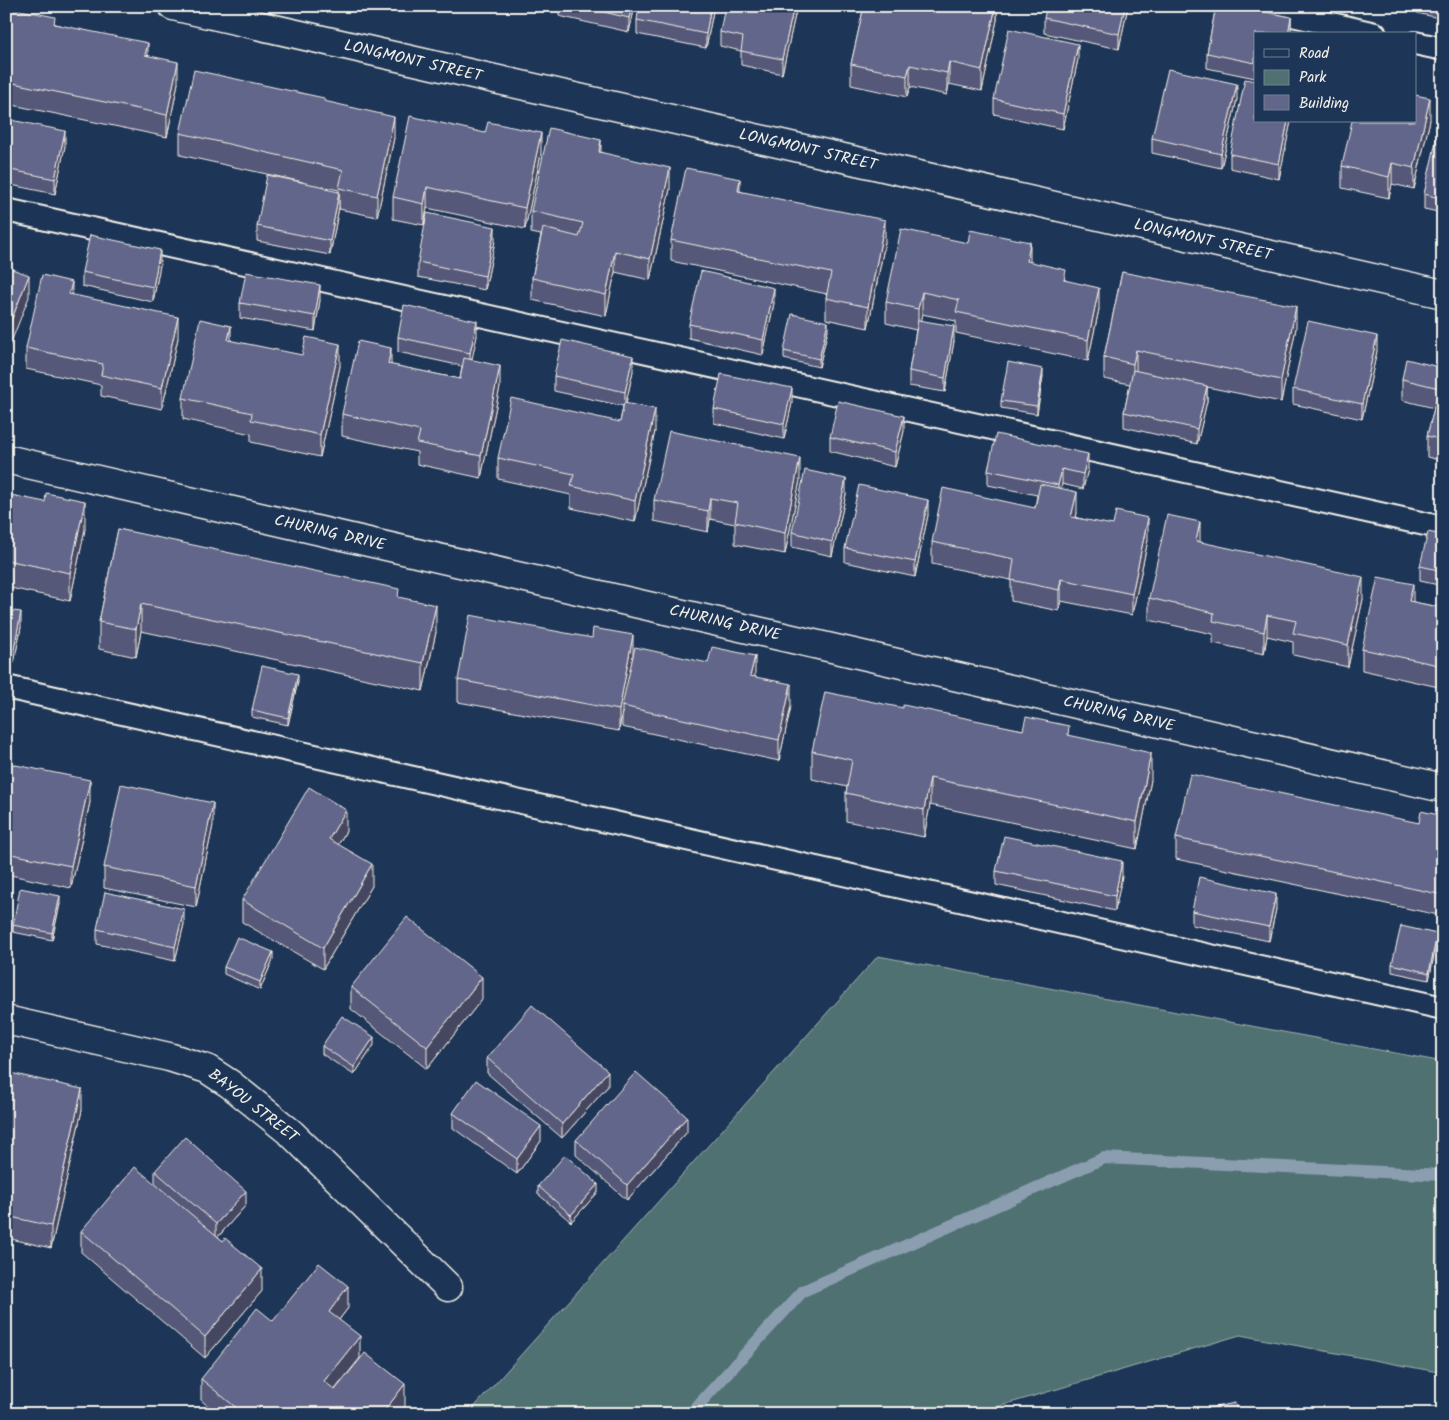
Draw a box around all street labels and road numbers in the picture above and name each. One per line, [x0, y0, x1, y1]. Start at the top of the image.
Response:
street label: LONGMONT STREET [341, 33, 486, 89]
street label: LONGMONT STREET [736, 122, 881, 178]
street label: LONGMONT STREET [1131, 212, 1276, 268]
street label: CHURING DRIVE [272, 508, 389, 558]
street label: CHURING DRIVE [667, 598, 784, 648]
street label: CHURING DRIVE [1061, 689, 1178, 739]
street label: BAYOU STREET [203, 1063, 305, 1150]

